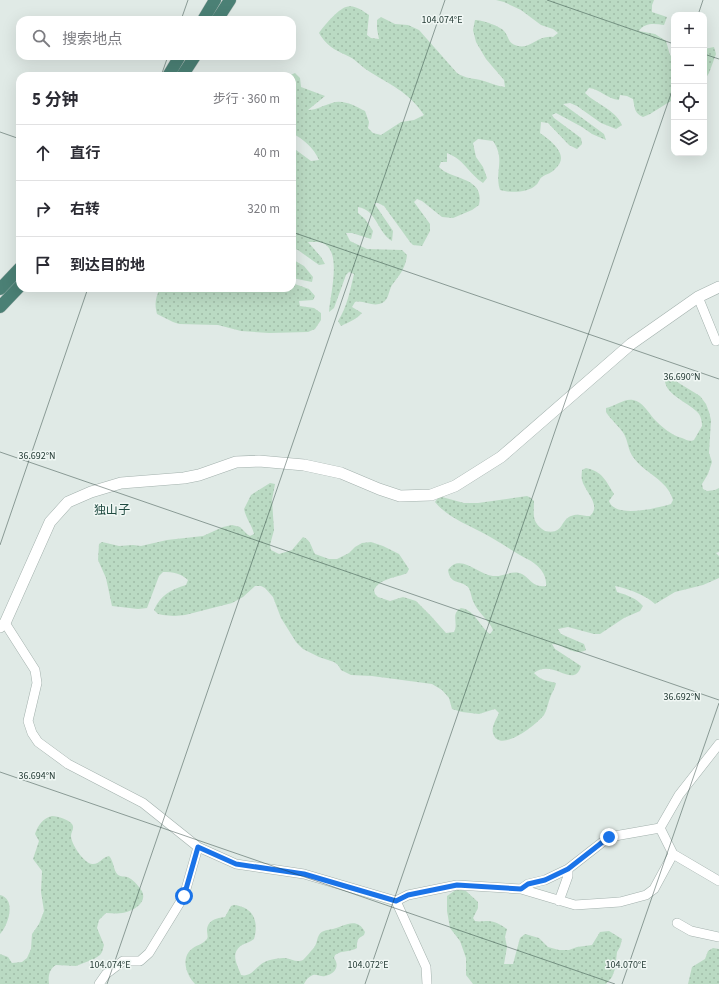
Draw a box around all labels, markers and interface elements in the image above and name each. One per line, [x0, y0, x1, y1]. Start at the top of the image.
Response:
map controls [671, 12, 707, 156]
button: + [671, 12, 707, 48]
text: 104.074°E [422, 13, 462, 27]
search box [16, 16, 296, 60]
icon: search [30, 27, 52, 49]
text: 搜索地点 [62, 29, 122, 50]
button: − [671, 48, 707, 84]
button: locate [671, 84, 707, 120]
text: 5 分钟 [32, 88, 78, 112]
text: 步行 · 360 m [213, 90, 280, 108]
button: layers [671, 120, 707, 156]
icon: ahead [32, 142, 54, 164]
text: 直行 [70, 143, 100, 164]
text: 40 m [254, 144, 280, 162]
icon: right [32, 198, 54, 220]
text: 右转 [70, 199, 100, 220]
text: 320 m [247, 200, 280, 218]
icon: arrive [32, 254, 54, 276]
text: 到达目的地 [70, 255, 145, 276]
text: 36.690°N [663, 370, 701, 384]
text: 36.692°N [18, 449, 56, 463]
district label: 独山子 [94, 502, 130, 519]
text: 36.692°N [663, 690, 701, 704]
text: 36.694°N [18, 769, 56, 783]
route end [600, 828, 618, 846]
route start [175, 887, 193, 905]
text: 104.074°E [90, 958, 130, 972]
text: 104.072°E [348, 958, 388, 972]
text: 104.070°E [606, 958, 646, 972]

